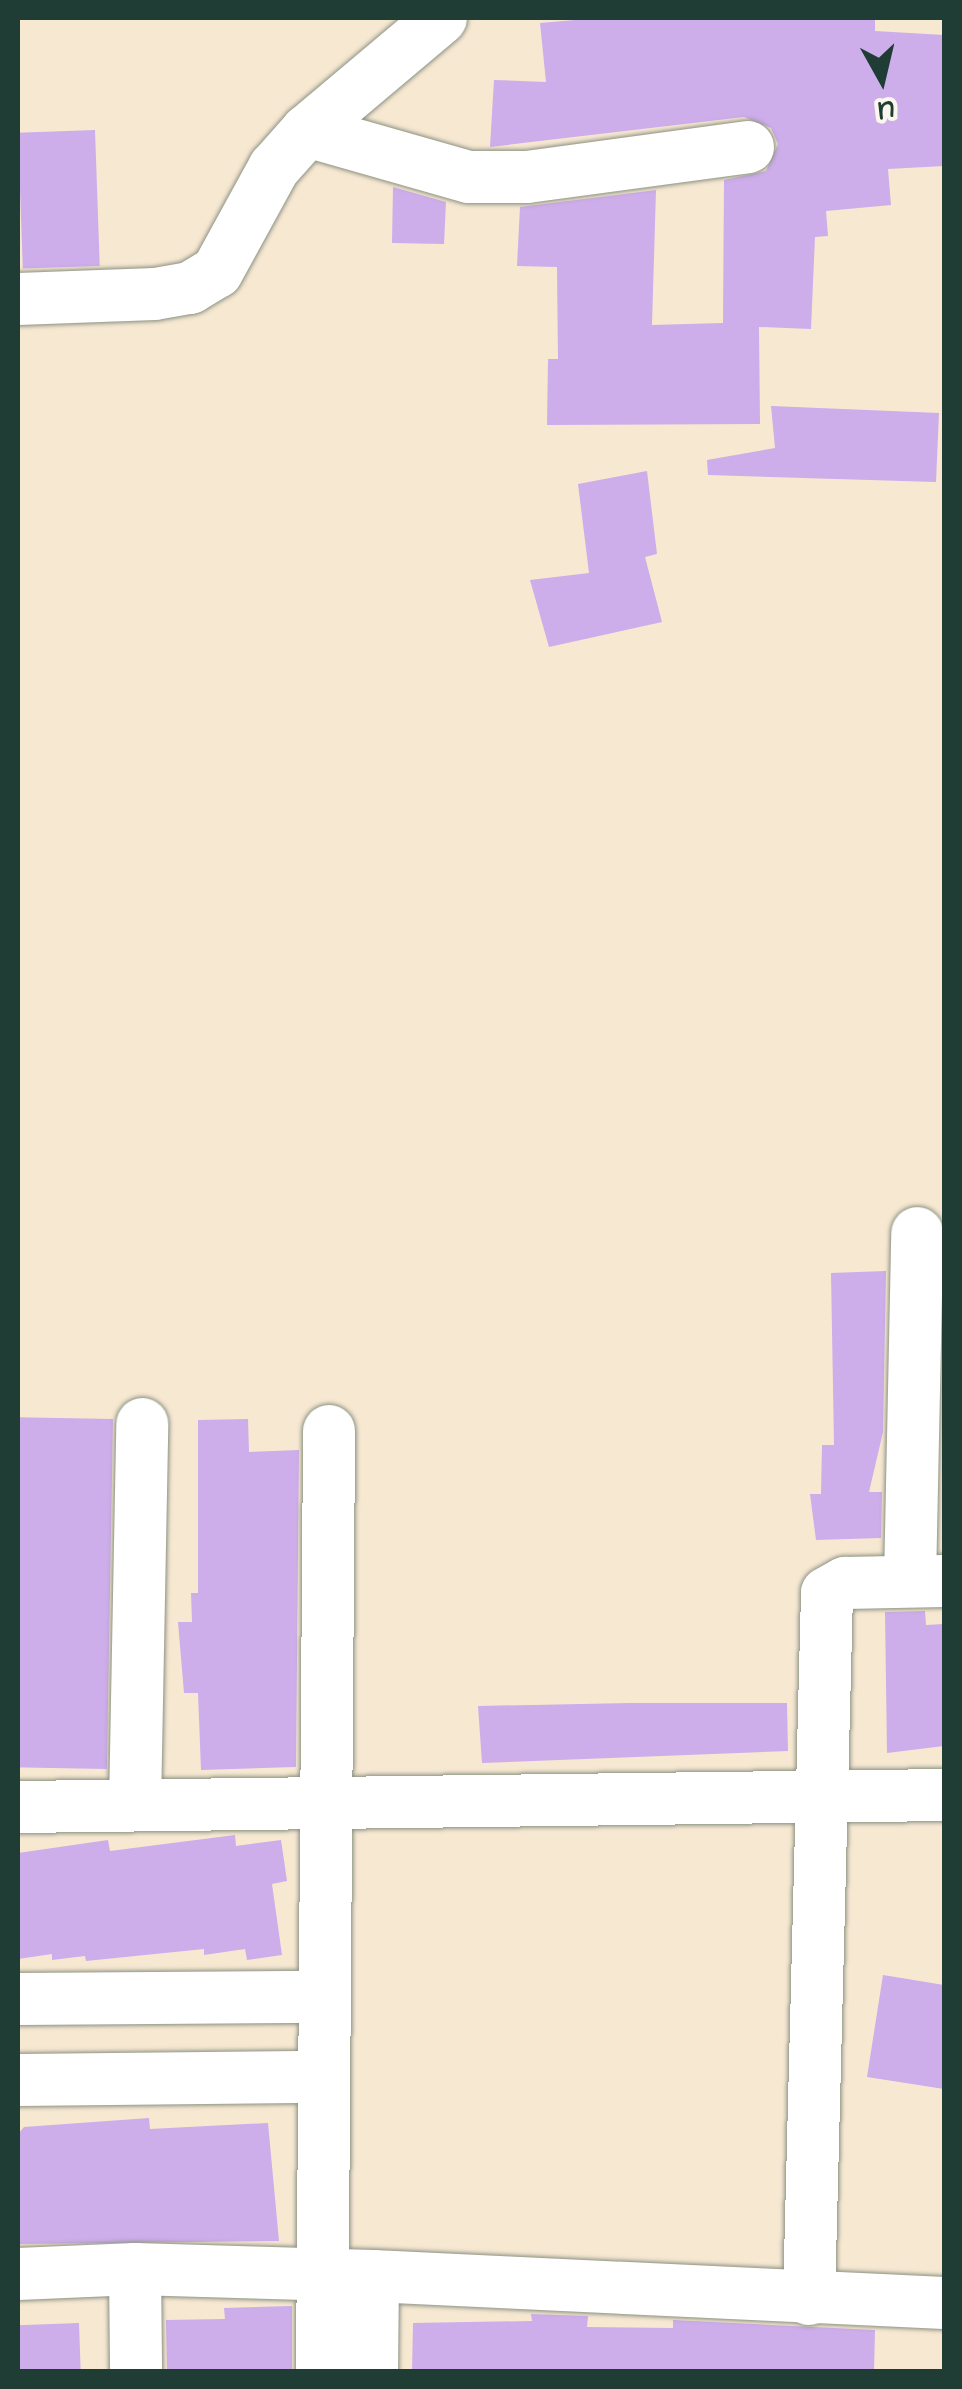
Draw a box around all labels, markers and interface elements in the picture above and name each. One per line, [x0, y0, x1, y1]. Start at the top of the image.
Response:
north arrow [832, 30, 932, 130]
text: U [876, 90, 897, 131]

